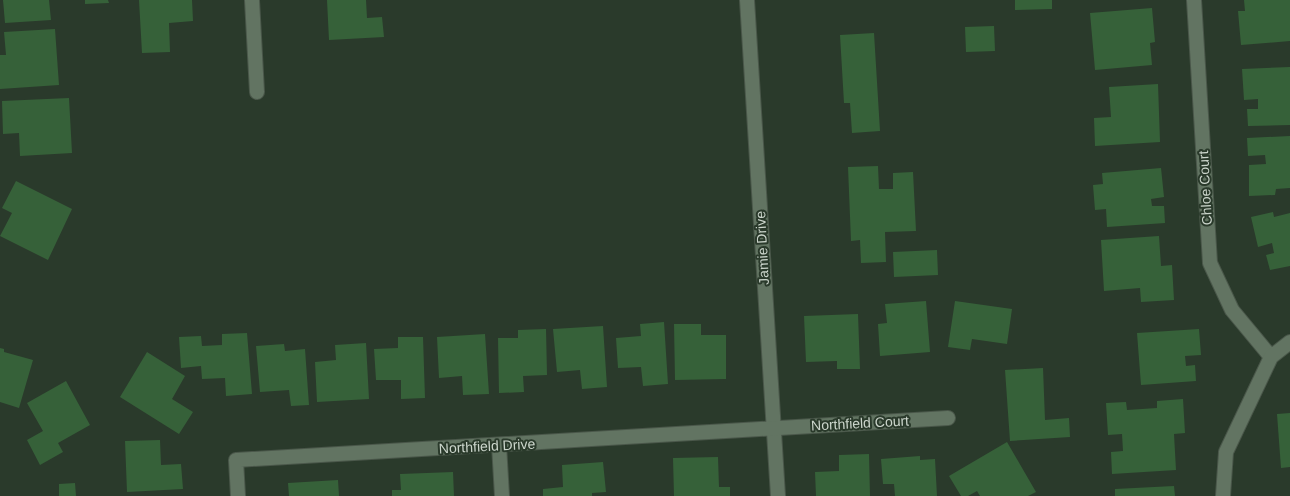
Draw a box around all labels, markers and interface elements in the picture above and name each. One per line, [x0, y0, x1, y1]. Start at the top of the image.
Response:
street label: Chloe Court [1195, 150, 1215, 226]
street label: Jamie Drive [752, 210, 772, 285]
street label: Northfield Court [811, 412, 909, 434]
street label: Northfield Drive [438, 435, 536, 457]

